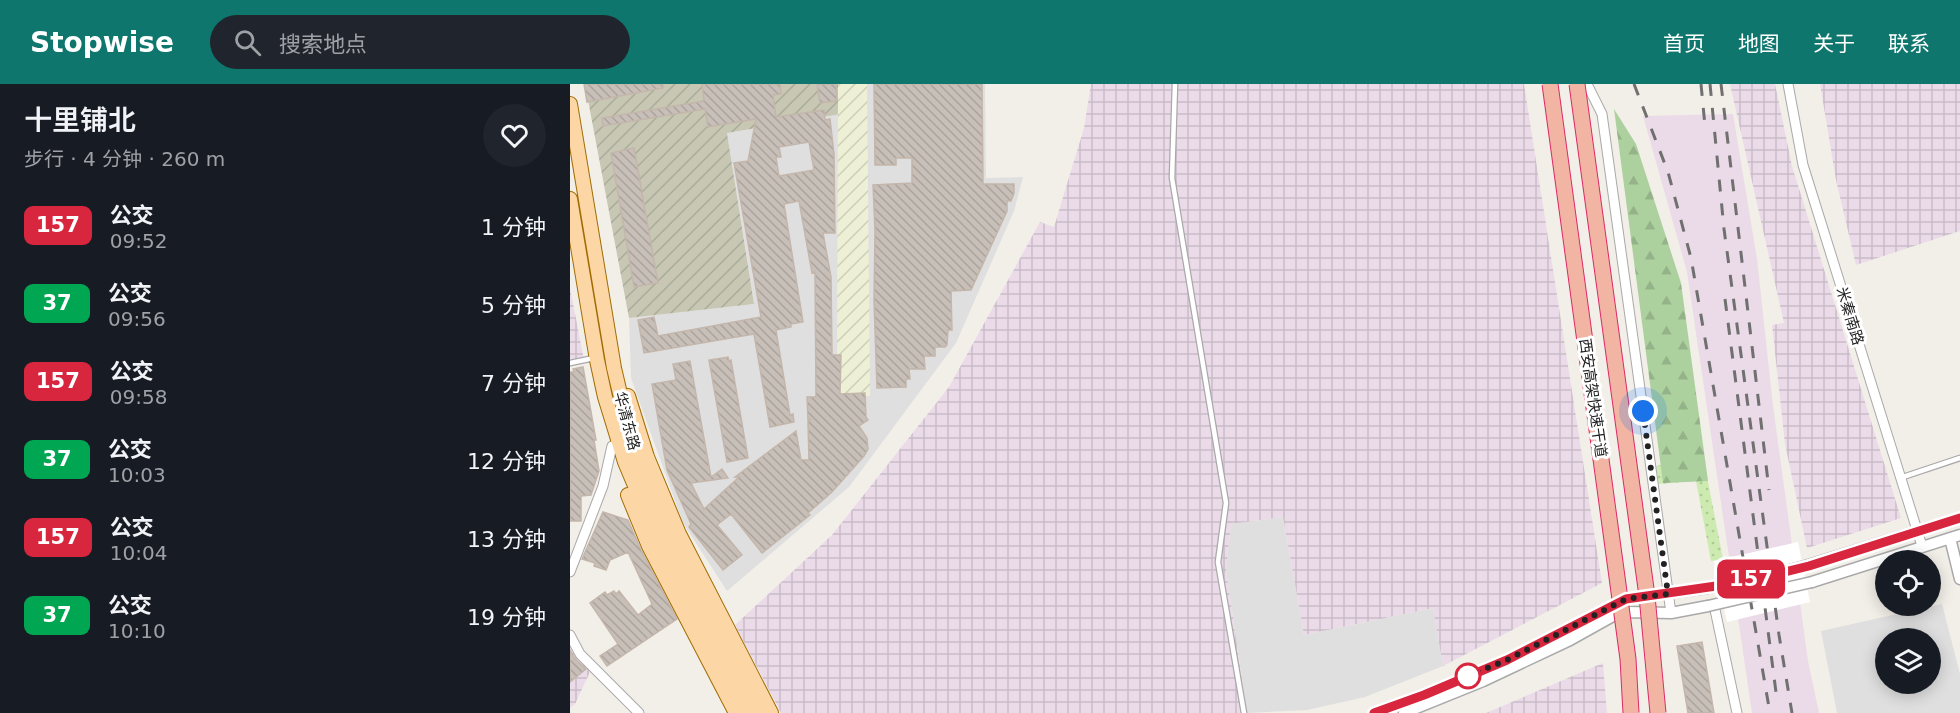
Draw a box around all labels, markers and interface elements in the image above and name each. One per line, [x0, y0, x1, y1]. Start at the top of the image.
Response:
search box [210, 15, 630, 69]
text: Stopwise [30, 26, 174, 59]
icon: search [231, 26, 264, 59]
text: 搜索地点 [279, 32, 367, 57]
text: 首页 [1663, 32, 1705, 56]
text: 地图 [1738, 32, 1780, 56]
text: 关于 [1813, 32, 1855, 56]
text: 联系 [1888, 32, 1930, 56]
text: 十里铺北 [24, 104, 136, 137]
button: heart [483, 104, 546, 167]
text: 步行 · 4 分钟 · 260 m [24, 147, 225, 171]
text: 公交 [110, 203, 154, 228]
text: 157 [36, 213, 80, 237]
text: 1 分钟 [481, 215, 546, 240]
text: 09:52 [110, 229, 167, 253]
text: 公交 [108, 281, 152, 306]
street label: 米秦南路 [1833, 285, 1867, 347]
text: 37 [42, 291, 72, 315]
text: 5 分钟 [481, 293, 546, 318]
text: 09:56 [108, 307, 166, 331]
street label: 西安高架快速干道 [1576, 337, 1610, 459]
text: 公交 [110, 359, 154, 384]
text: 157 [36, 369, 80, 393]
text: 7 分钟 [481, 371, 546, 396]
text: 09:58 [110, 385, 167, 409]
street label: 华清东路 [611, 390, 643, 452]
your location [1628, 396, 1658, 426]
text: 公交 [108, 437, 152, 462]
text: 37 [42, 447, 72, 471]
text: 12 分钟 [467, 449, 546, 474]
text: 10:03 [108, 463, 166, 487]
text: 公交 [110, 515, 154, 540]
text: 157 [36, 525, 80, 549]
text: 13 分钟 [467, 527, 546, 552]
text: 10:04 [110, 541, 167, 565]
map controls [1875, 550, 1941, 694]
button: locate [1875, 550, 1941, 616]
line badge: 157 [1716, 560, 1786, 598]
text: 157 [1729, 567, 1773, 591]
text: 公交 [108, 593, 152, 618]
text: 37 [42, 603, 72, 627]
text: 19 分钟 [467, 605, 546, 630]
text: 10:10 [108, 619, 166, 643]
button: layers [1875, 628, 1941, 694]
unlabelled marker [1455, 663, 1481, 689]

